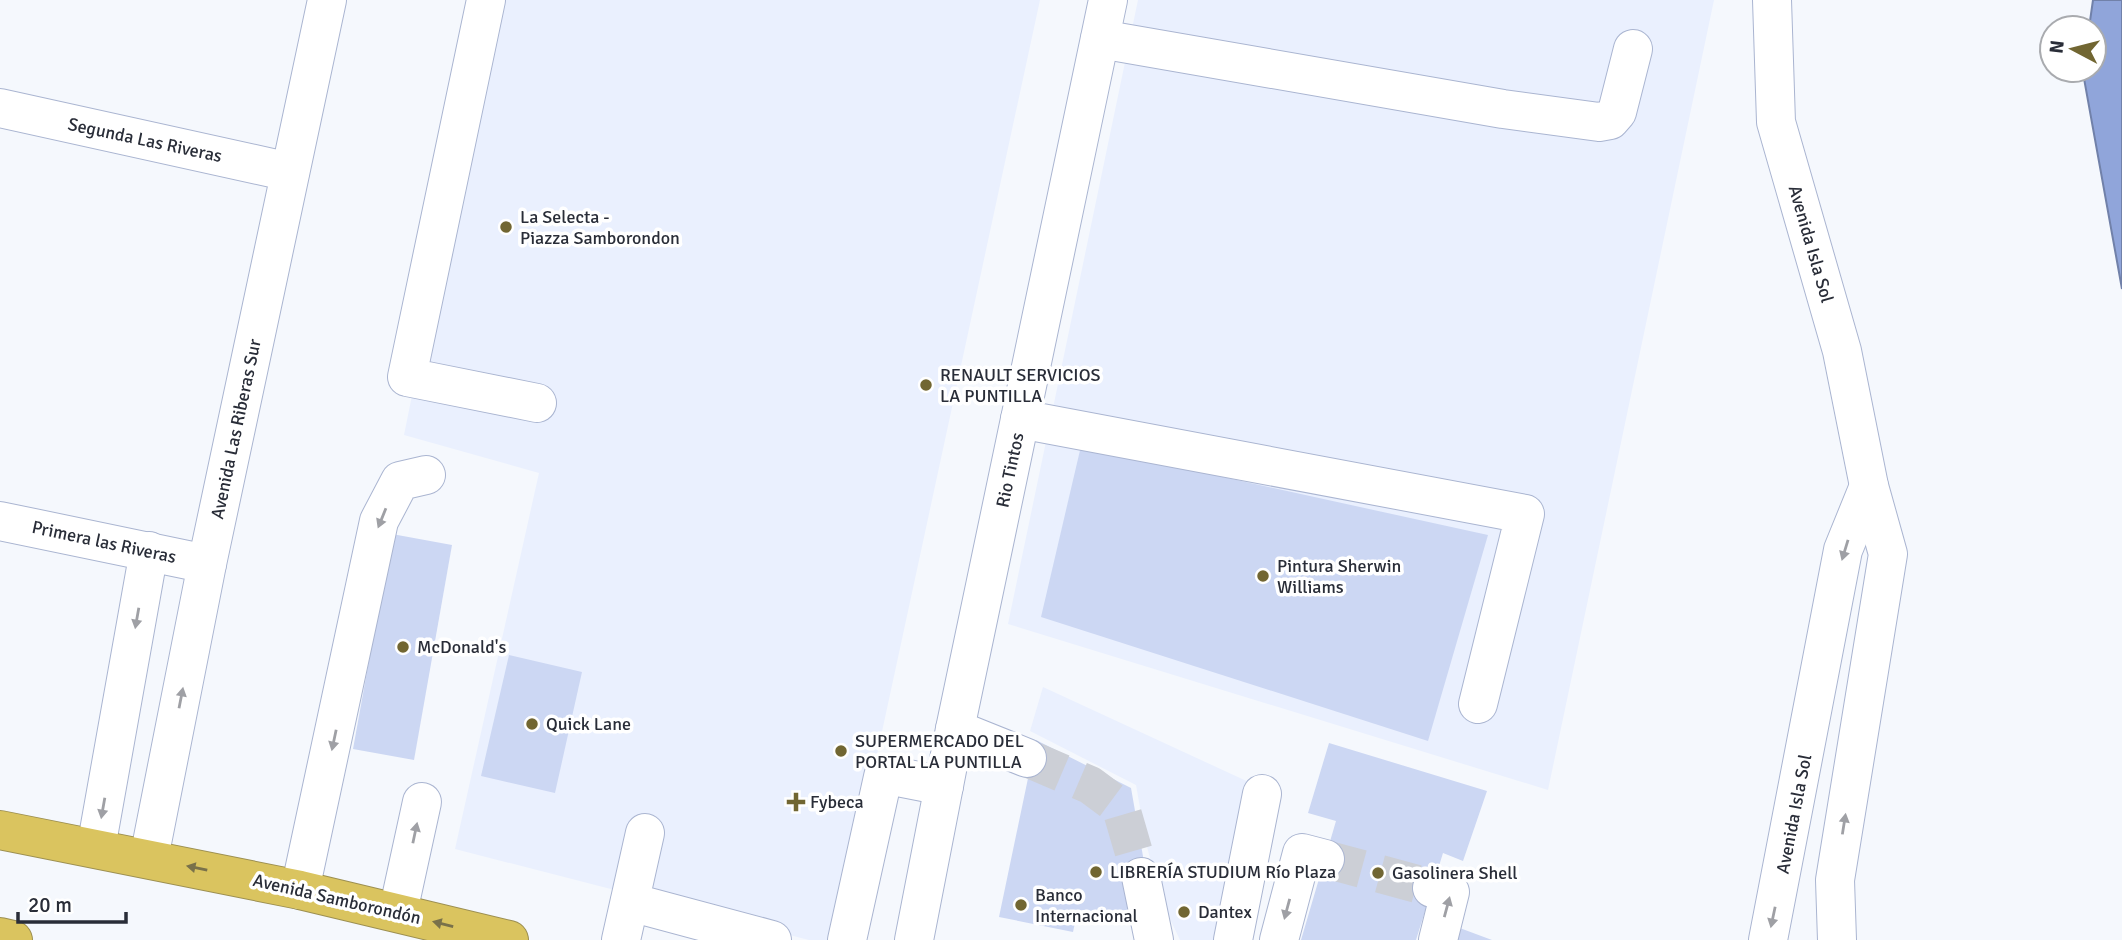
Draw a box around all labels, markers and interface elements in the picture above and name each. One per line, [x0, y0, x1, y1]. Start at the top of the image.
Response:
north arrow [2038, 14, 2108, 84]
text: N [2044, 39, 2070, 55]
street label: Segunda Las Riveras [66, 113, 224, 167]
street label: Avenida Isla Sol [1784, 183, 1838, 305]
place label: La Selecta - Piazza Samborondon [520, 206, 680, 249]
marker: La Selecta - Piazza Samborondon [498, 219, 514, 235]
street label: Avenida Las Riberas Sur [206, 337, 266, 521]
place label: RENAULT SERVICIOS LA PUNTILLA [940, 364, 1100, 407]
marker: RENAULT SERVICIOS LA PUNTILLA [918, 377, 934, 393]
street label: Rio Tintos [991, 430, 1029, 509]
one-way arrow [376, 508, 387, 529]
street label: Primera las Riveras [30, 516, 178, 568]
one-way arrow [1839, 539, 1849, 560]
place label: Pintura Sherwin Williams [1277, 555, 1401, 598]
marker: Pintura Sherwin Williams [1255, 568, 1271, 584]
one-way arrow [131, 607, 142, 629]
place label: McDonald's [417, 636, 506, 658]
marker: McDonald's [395, 639, 411, 655]
one-way arrow [176, 687, 187, 709]
place label: Quick Lane [546, 713, 631, 735]
marker: Quick Lane [524, 716, 540, 732]
one-way arrow [328, 729, 339, 751]
place label: SUPERMERCADO DEL PORTAL LA PUNTILLA [855, 730, 1024, 773]
marker: SUPERMERCADO DEL PORTAL LA PUNTILLA [833, 743, 849, 759]
street label: Avenida Isla Sol [1772, 752, 1816, 876]
place label: Fybeca [810, 791, 864, 813]
marker: Fybeca [788, 794, 804, 810]
one-way arrow [97, 797, 108, 819]
one-way arrow [1839, 812, 1850, 834]
one-way arrow [410, 822, 421, 844]
place label: LIBRERÍA STUDIUM Río Plaza [1110, 861, 1336, 883]
place label: Gasolinera Shell [1392, 862, 1518, 884]
one-way arrow [186, 863, 208, 874]
marker: LIBRERÍA STUDIUM Río Plaza [1088, 864, 1104, 880]
marker: Gasolinera Shell [1370, 865, 1386, 881]
street label: Avenida Samborondón [251, 869, 423, 929]
scale bar [18, 880, 126, 924]
place label: Banco Internacional [1035, 884, 1138, 927]
text: 20 m [28, 892, 72, 918]
one-way arrow [1442, 896, 1452, 917]
marker: Banco Internacional [1013, 897, 1029, 913]
one-way arrow [1281, 898, 1292, 920]
place label: Dantex [1198, 901, 1253, 923]
marker: Dantex [1176, 904, 1192, 920]
one-way arrow [1768, 906, 1779, 928]
one-way arrow [432, 918, 454, 929]

